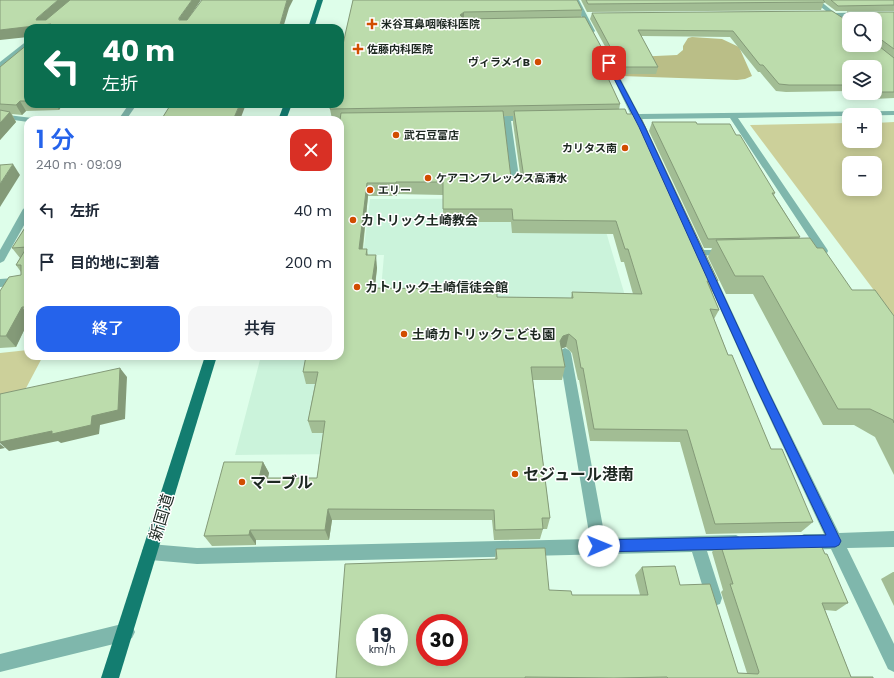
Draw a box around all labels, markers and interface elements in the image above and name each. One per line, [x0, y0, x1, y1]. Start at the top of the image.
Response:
map controls [842, 12, 882, 196]
button: search [842, 12, 882, 52]
place label: 米谷耳鼻咽喉科医院 [381, 16, 480, 32]
marker: 米谷耳鼻咽喉科医院 [366, 18, 378, 30]
text: 40 m [102, 32, 175, 71]
icon: left [36, 40, 88, 92]
place label: 佐藤内科医院 [367, 41, 433, 57]
marker: 佐藤内科医院 [352, 43, 364, 55]
pin [592, 46, 626, 80]
icon: arrive [598, 52, 620, 74]
place label: ヴィラメイB [468, 54, 530, 70]
marker: ヴィラメイB [533, 57, 543, 67]
button: layers [842, 60, 882, 100]
text: 左折 [102, 71, 138, 96]
button: + [842, 108, 882, 148]
text: 1 分 [36, 123, 74, 156]
place label: 武石豆富店 [404, 127, 459, 143]
button: close [290, 129, 332, 171]
marker: 武石豆富店 [391, 130, 401, 140]
place label: カリタス南 [562, 140, 617, 156]
marker: カリタス南 [620, 143, 630, 153]
text: 240 m · 09:09 [36, 155, 122, 174]
button: − [842, 156, 882, 196]
place label: ケアコンプレックス高清水 [436, 170, 567, 186]
marker: ケアコンプレックス高清水 [423, 173, 433, 183]
place label: エリー [378, 182, 411, 198]
marker: エリー [365, 185, 375, 195]
icon: left [36, 199, 58, 221]
text: 左折 [70, 200, 100, 221]
text: 40 m [294, 200, 332, 221]
place label: カトリック土崎教会 [361, 211, 478, 230]
marker: カトリック土崎教会 [348, 215, 358, 225]
icon: arrive [36, 251, 58, 273]
text: 目的地に到着 [70, 252, 160, 273]
text: 200 m [285, 252, 332, 273]
place label: カトリック土崎信徒会館 [365, 278, 508, 297]
marker: カトリック土崎信徒会館 [352, 282, 362, 292]
button: 終了 [36, 306, 180, 352]
button: 共有 [188, 306, 332, 352]
place label: 土崎カトリックこども園 [412, 325, 555, 344]
marker: 土崎カトリックこども園 [399, 329, 409, 339]
place label: セジュール港南 [523, 463, 634, 486]
marker: セジュール港南 [510, 469, 520, 479]
place label: マーブル [250, 471, 313, 494]
marker: マーブル [237, 477, 247, 487]
street label: 新国道 [143, 491, 179, 543]
position arrow [578, 525, 620, 567]
speed limit sign: 30 [416, 614, 468, 666]
text: 19 [372, 621, 392, 649]
text: km/h [369, 642, 395, 657]

